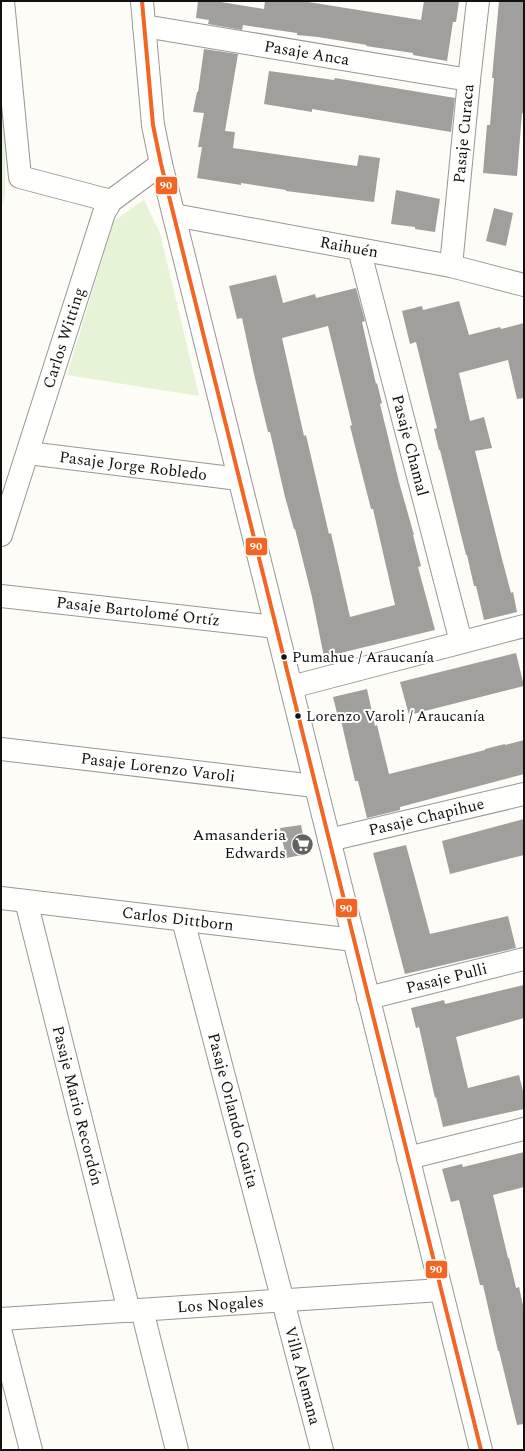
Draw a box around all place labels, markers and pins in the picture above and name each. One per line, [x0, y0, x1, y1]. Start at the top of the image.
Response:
place label: Pumahue / Araucanía [292, 646, 435, 669]
marker: Pumahue / Araucanía [279, 652, 289, 662]
place label: Lorenzo Varoli / Araucanía [306, 705, 485, 728]
marker: Lorenzo Varoli / Araucanía [293, 711, 303, 721]
place label: Amasanderia Edwards [193, 823, 286, 865]
supermarket icon: Amasanderia Edwards [289, 831, 315, 857]

